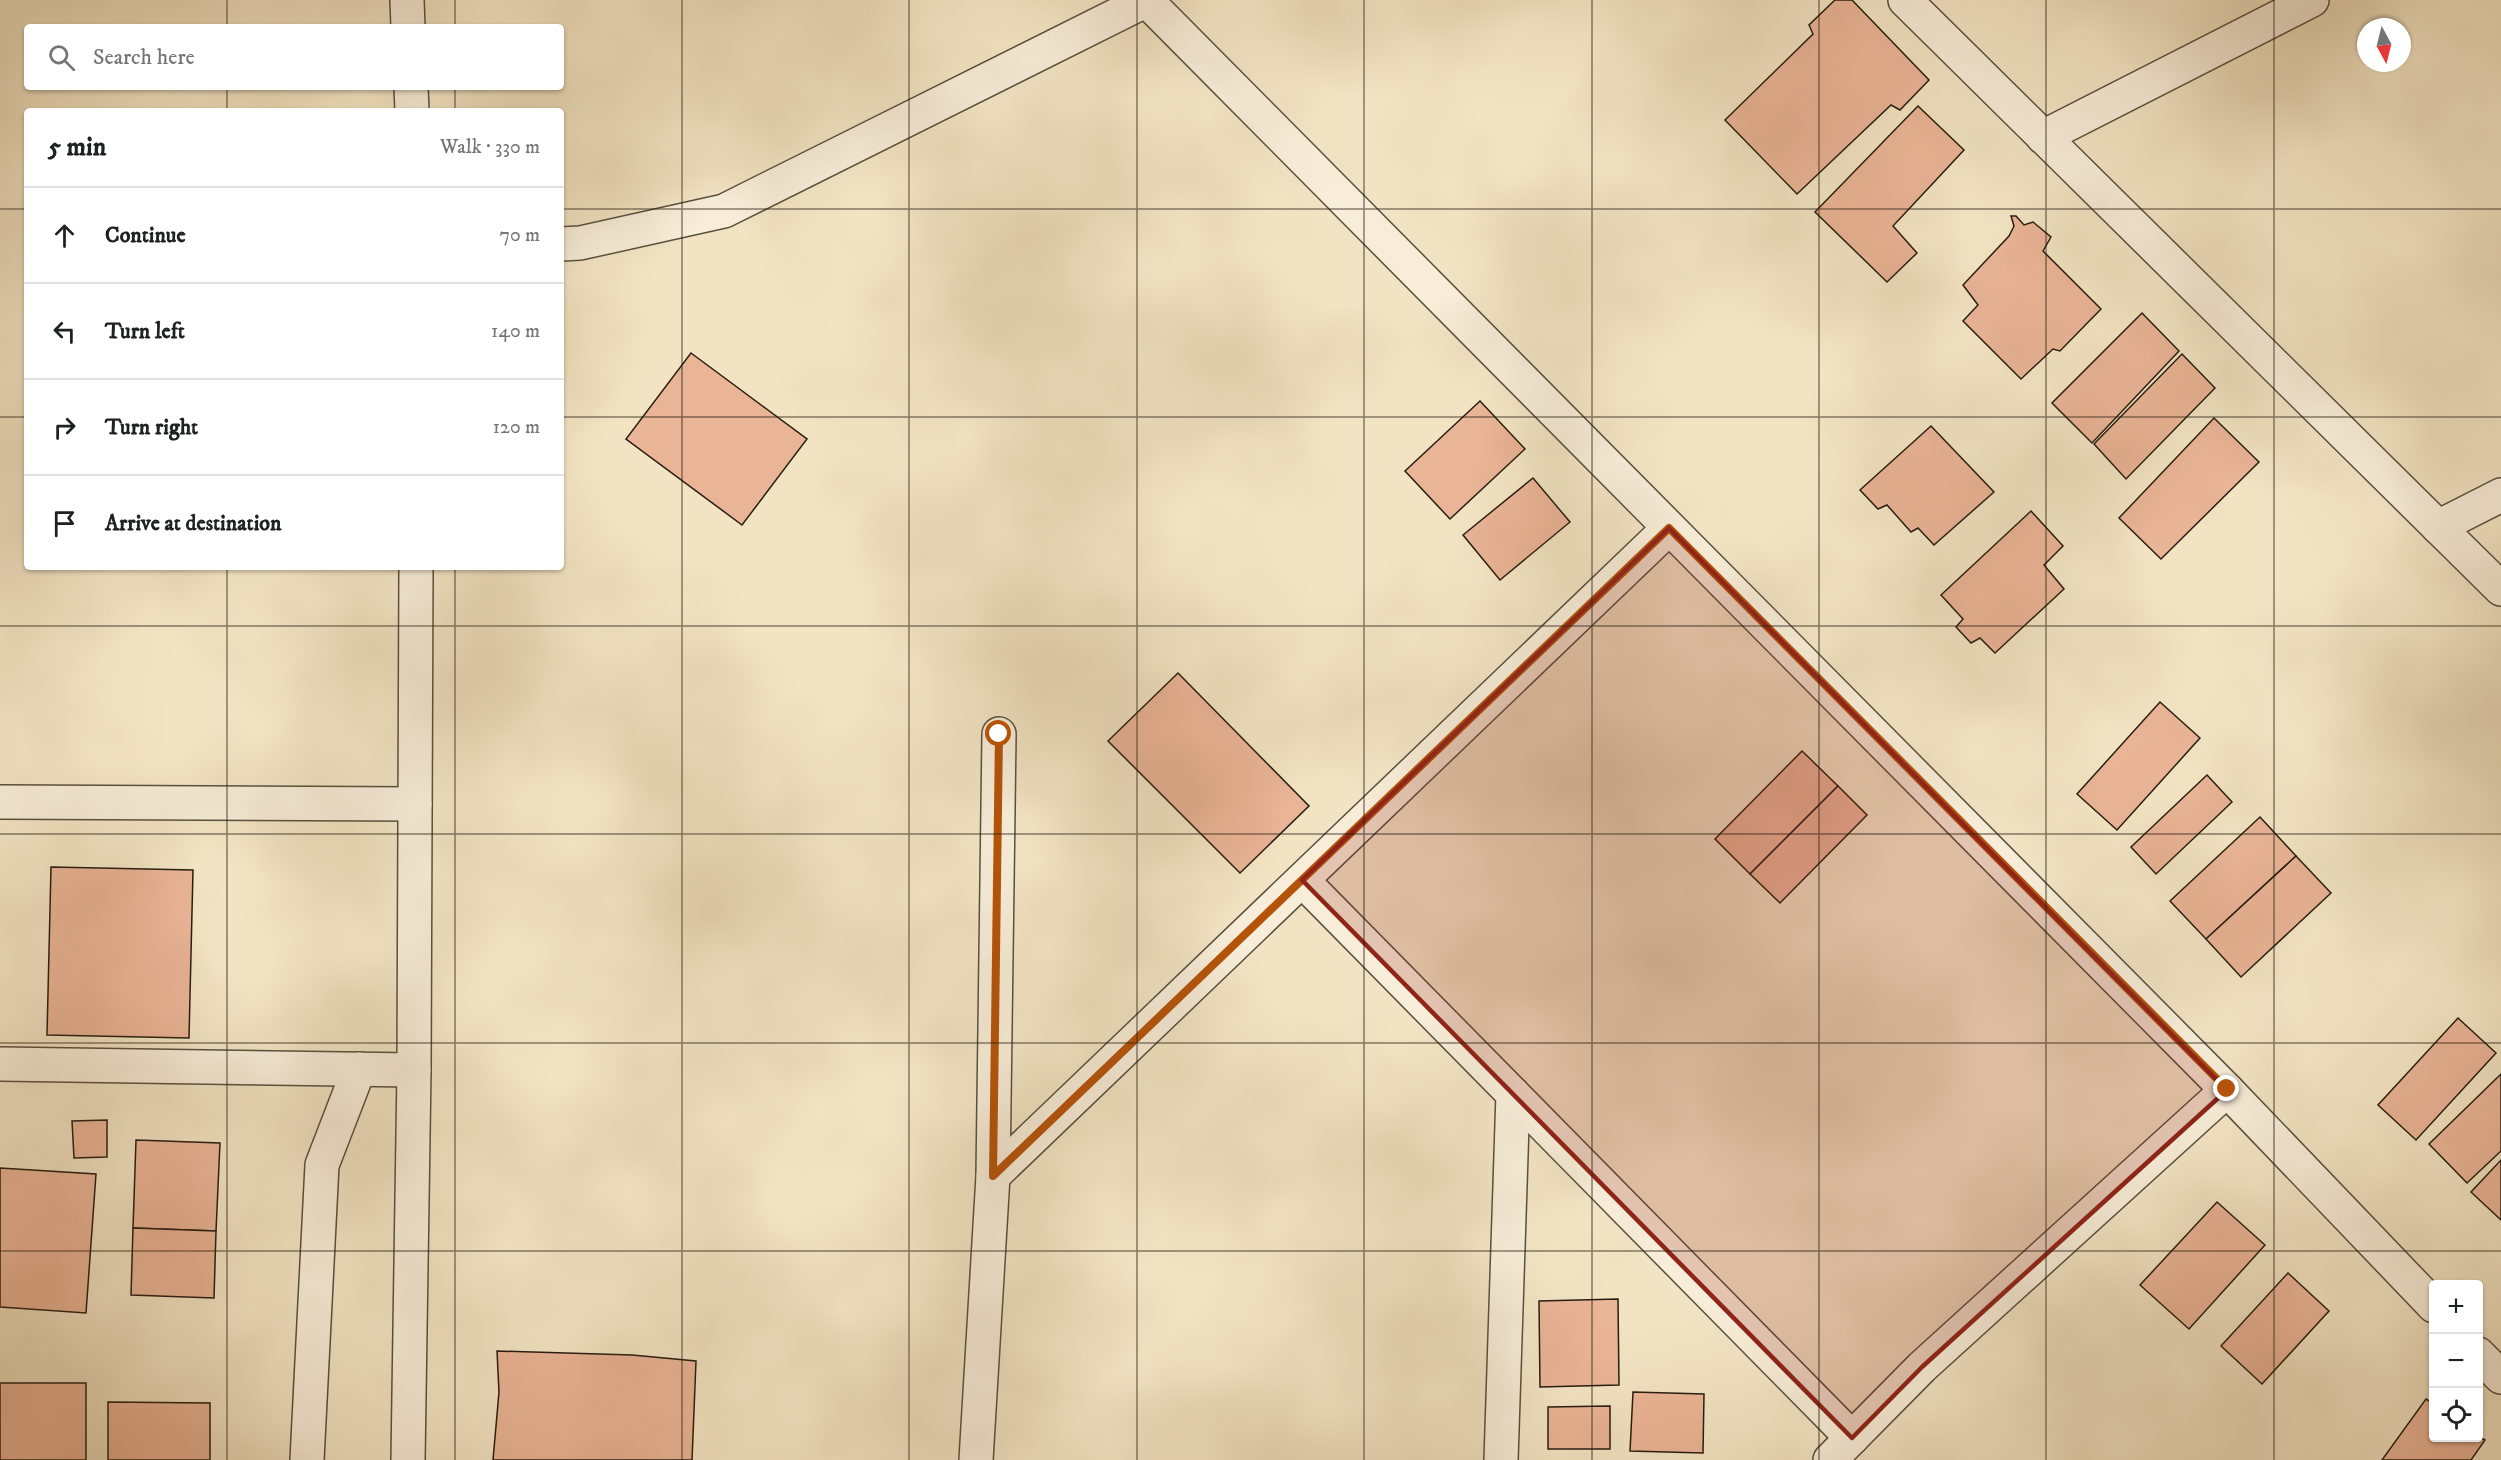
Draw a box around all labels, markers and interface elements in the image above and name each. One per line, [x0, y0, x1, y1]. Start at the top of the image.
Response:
north arrow [2357, 18, 2411, 72]
search box [24, 24, 564, 90]
icon: search [45, 41, 78, 74]
text: Search here [93, 44, 195, 71]
text: 5 min [48, 131, 106, 164]
text: Walk · 330 m [440, 135, 540, 160]
icon: ahead [48, 219, 81, 252]
text: Continue [105, 222, 186, 249]
text: 70 m [499, 223, 540, 248]
icon: left [48, 315, 81, 348]
text: Turn left [105, 318, 185, 345]
text: 140 m [491, 319, 540, 344]
icon: right [48, 411, 81, 444]
text: Turn right [105, 414, 198, 441]
text: 120 m [493, 415, 540, 440]
icon: arrive [48, 507, 81, 540]
text: Arrive at destination [105, 510, 282, 537]
route start [985, 720, 1011, 746]
route end [2213, 1075, 2239, 1101]
map controls [2429, 1280, 2483, 1442]
button: + [2429, 1280, 2483, 1334]
button: − [2429, 1334, 2483, 1388]
button: locate [2429, 1388, 2483, 1442]

